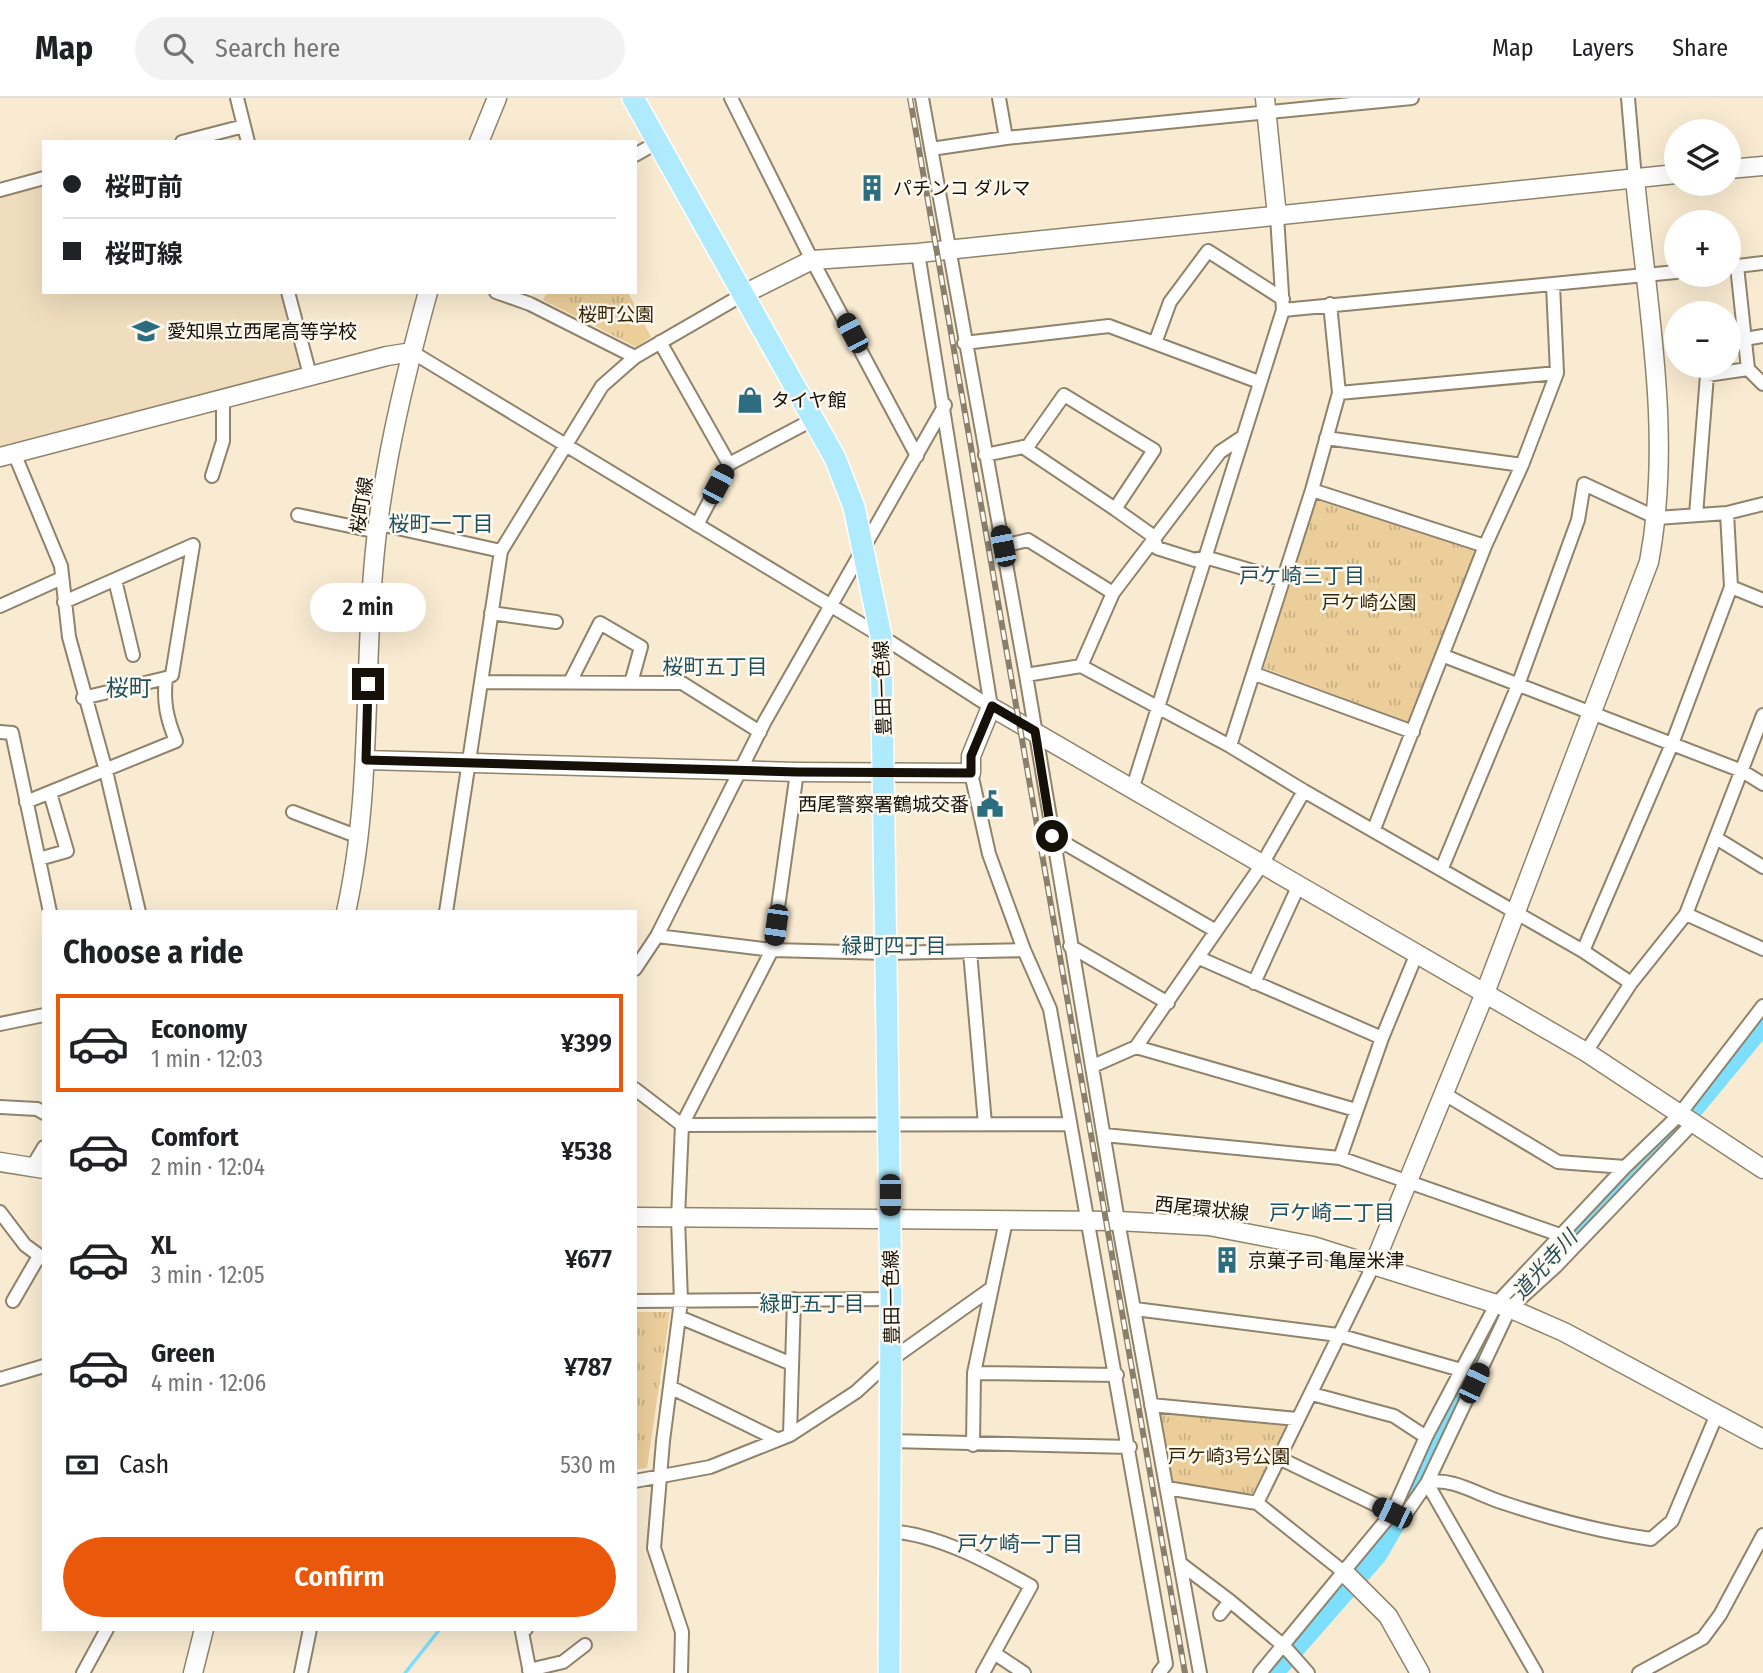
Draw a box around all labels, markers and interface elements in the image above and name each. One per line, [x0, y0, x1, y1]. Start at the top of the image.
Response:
search box [135, 17, 625, 80]
text: Map [35, 28, 93, 68]
icon: search [159, 29, 197, 67]
text: Search here [215, 33, 340, 64]
text: Map [1492, 34, 1534, 62]
text: Layers [1572, 34, 1634, 62]
text: Share [1672, 34, 1728, 62]
map controls [1664, 119, 1741, 378]
button: layers [1664, 119, 1741, 196]
text: 桜町前 [105, 172, 183, 203]
building icon: パチンコ ダルマ [857, 173, 887, 203]
place label: パチンコ ダルマ [893, 177, 1030, 200]
button: + [1664, 210, 1741, 287]
text: 桜町線 [105, 239, 183, 270]
button: − [1664, 301, 1741, 378]
park label: 桜町公園 [578, 303, 654, 326]
car [833, 310, 872, 356]
school or university icon: 愛知県立西尾高等学校 [131, 316, 161, 346]
place label: 愛知県立西尾高等学校 [167, 320, 357, 343]
shop icon: タイヤ館 [735, 385, 765, 415]
place label: タイヤ館 [771, 389, 846, 412]
car [699, 461, 738, 507]
street label: 桜町線 [346, 475, 377, 535]
district label: 桜町一丁目 [389, 511, 494, 537]
car [989, 523, 1018, 569]
district label: 戸ケ崎三丁目 [1239, 563, 1365, 589]
callout: 2 min [310, 582, 426, 632]
park label: 戸ケ崎公園 [1321, 591, 1417, 614]
text: 2 min [342, 593, 394, 621]
street label: 豊田一色線 [869, 640, 896, 736]
district label: 桜町五丁目 [663, 654, 768, 680]
route end [352, 668, 384, 700]
district label: 桜町 [106, 674, 152, 702]
public building icon: 西尾警察署鶴城交番 [975, 789, 1005, 819]
place label: 西尾警察署鶴城交番 [798, 793, 969, 816]
route start [1036, 820, 1068, 852]
car [763, 903, 790, 947]
text: Choose a ride [63, 933, 244, 971]
district label: 緑町四丁目 [842, 933, 947, 959]
icon: car [67, 1012, 130, 1075]
text: Economy [151, 1014, 247, 1045]
text: ¥399 [561, 1028, 612, 1059]
text: 1 min · 12:03 [151, 1045, 263, 1073]
icon: car [67, 1120, 130, 1183]
text: Comfort [151, 1122, 239, 1153]
text: ¥538 [561, 1136, 612, 1167]
text: 2 min · 12:04 [151, 1153, 265, 1181]
car [880, 1174, 901, 1216]
street label: 西尾環状線 [1153, 1192, 1250, 1225]
district label: 戸ケ崎二丁目 [1269, 1200, 1395, 1226]
water label: 道光寺川 [1507, 1224, 1584, 1305]
icon: car [67, 1228, 130, 1291]
text: XL [151, 1230, 177, 1261]
text: ¥677 [565, 1244, 612, 1275]
building icon: 京菓子司 亀屋米津 [1212, 1245, 1242, 1275]
street label: 豊田一色線 [879, 1249, 904, 1345]
place label: 京菓子司 亀屋米津 [1248, 1249, 1404, 1272]
text: 3 min · 12:05 [151, 1261, 265, 1289]
district label: 緑町五丁目 [760, 1291, 865, 1317]
icon: car [67, 1336, 130, 1399]
text: Green [151, 1338, 215, 1369]
text: ¥787 [564, 1352, 612, 1383]
car [1456, 1360, 1493, 1406]
text: 4 min · 12:06 [151, 1369, 266, 1397]
park label: 戸ケ崎3号公園 [1168, 1445, 1290, 1468]
icon: cash [63, 1446, 101, 1484]
text: Cash [119, 1449, 169, 1480]
text: 530 m [560, 1451, 616, 1479]
car [1369, 1494, 1416, 1532]
district label: 戸ケ崎一丁目 [957, 1531, 1083, 1557]
button: Confirm [63, 1537, 616, 1617]

